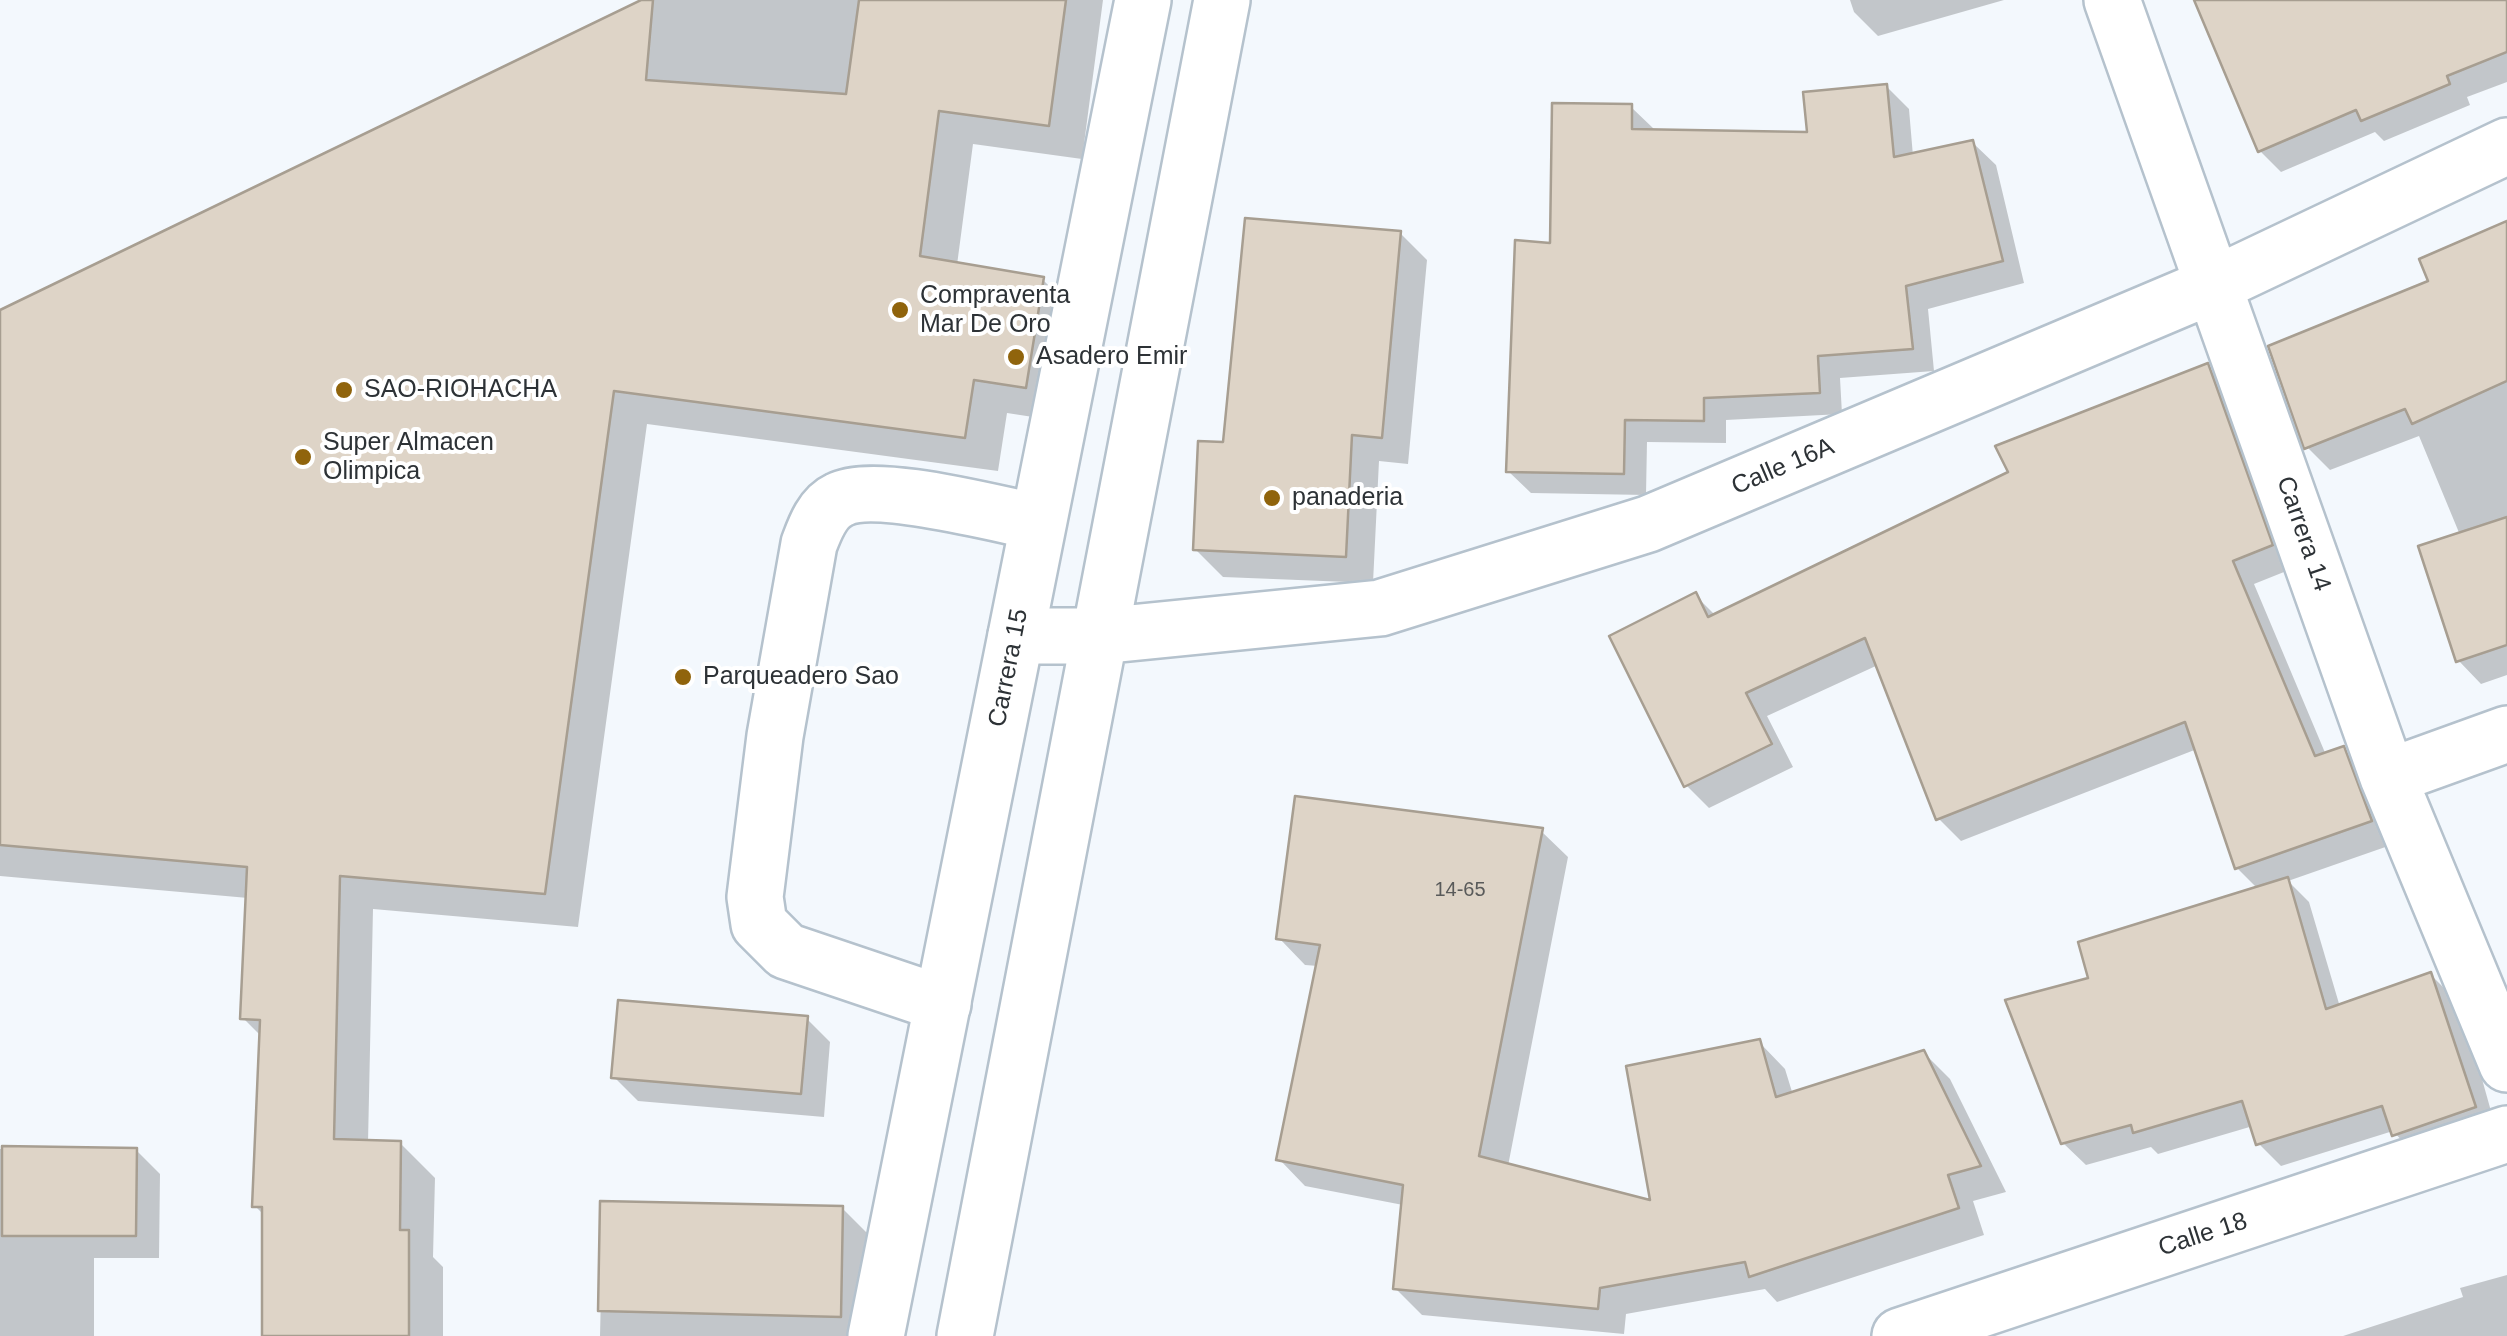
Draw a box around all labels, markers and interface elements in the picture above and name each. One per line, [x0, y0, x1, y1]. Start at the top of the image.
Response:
place label: Compraventa Mar De Oro [920, 281, 1070, 340]
marker: Compraventa Mar De Oro [889, 299, 911, 321]
place label: Asadero Emir [1036, 342, 1187, 372]
marker: Asadero Emir [1005, 346, 1027, 368]
place label: SAO-RIOHACHA [364, 375, 557, 405]
marker: SAO-RIOHACHA [333, 379, 355, 401]
place label: Super Almacen Olimpica [323, 428, 494, 487]
street label: Calle 16A [1727, 432, 1839, 502]
marker: Super Almacen Olimpica [292, 446, 314, 468]
street label: Carrera 14 [2269, 473, 2337, 595]
place label: panaderia [1292, 483, 1403, 513]
marker: panaderia [1261, 487, 1283, 509]
street label: Carrera 15 [983, 606, 1035, 730]
place label: Parqueadero Sao [703, 662, 899, 692]
marker: Parqueadero Sao [672, 666, 694, 688]
house number: 14-65 [1434, 878, 1486, 902]
street label: Calle 18 [2155, 1207, 2251, 1263]

